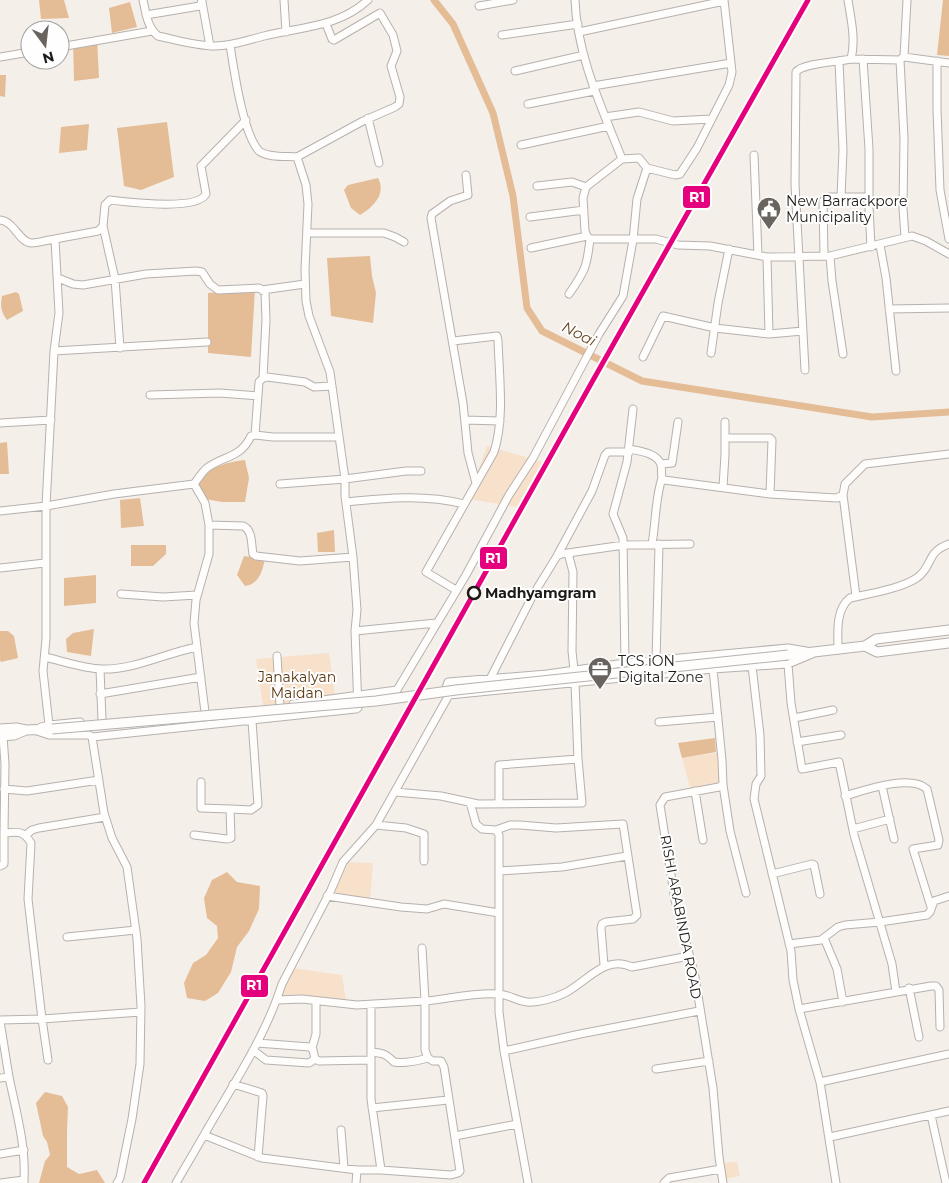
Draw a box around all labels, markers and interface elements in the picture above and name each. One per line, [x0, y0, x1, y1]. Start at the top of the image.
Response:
north arrow [20, 20, 70, 70]
text: N [41, 47, 56, 68]
line badge: R1 [682, 185, 711, 209]
text: R1 [689, 188, 705, 206]
place label: New Barrackpore Municipality [786, 192, 908, 226]
public building icon: New Barrackpore Municipality [756, 196, 782, 230]
water label: Noai [559, 317, 600, 351]
line badge: R1 [479, 546, 508, 570]
text: R1 [485, 549, 501, 567]
place label: Madhyamgram [485, 584, 596, 602]
marker: Madhyamgram [467, 586, 481, 600]
place label: TCS iON Digital Zone [618, 652, 703, 686]
office icon: TCS iON Digital Zone [587, 656, 613, 690]
park label: Janakalyan Maidan [257, 668, 336, 702]
street label: RISHI ARABINDA ROAD [656, 833, 706, 1001]
line badge: R1 [240, 974, 269, 998]
text: R1 [246, 976, 262, 994]

